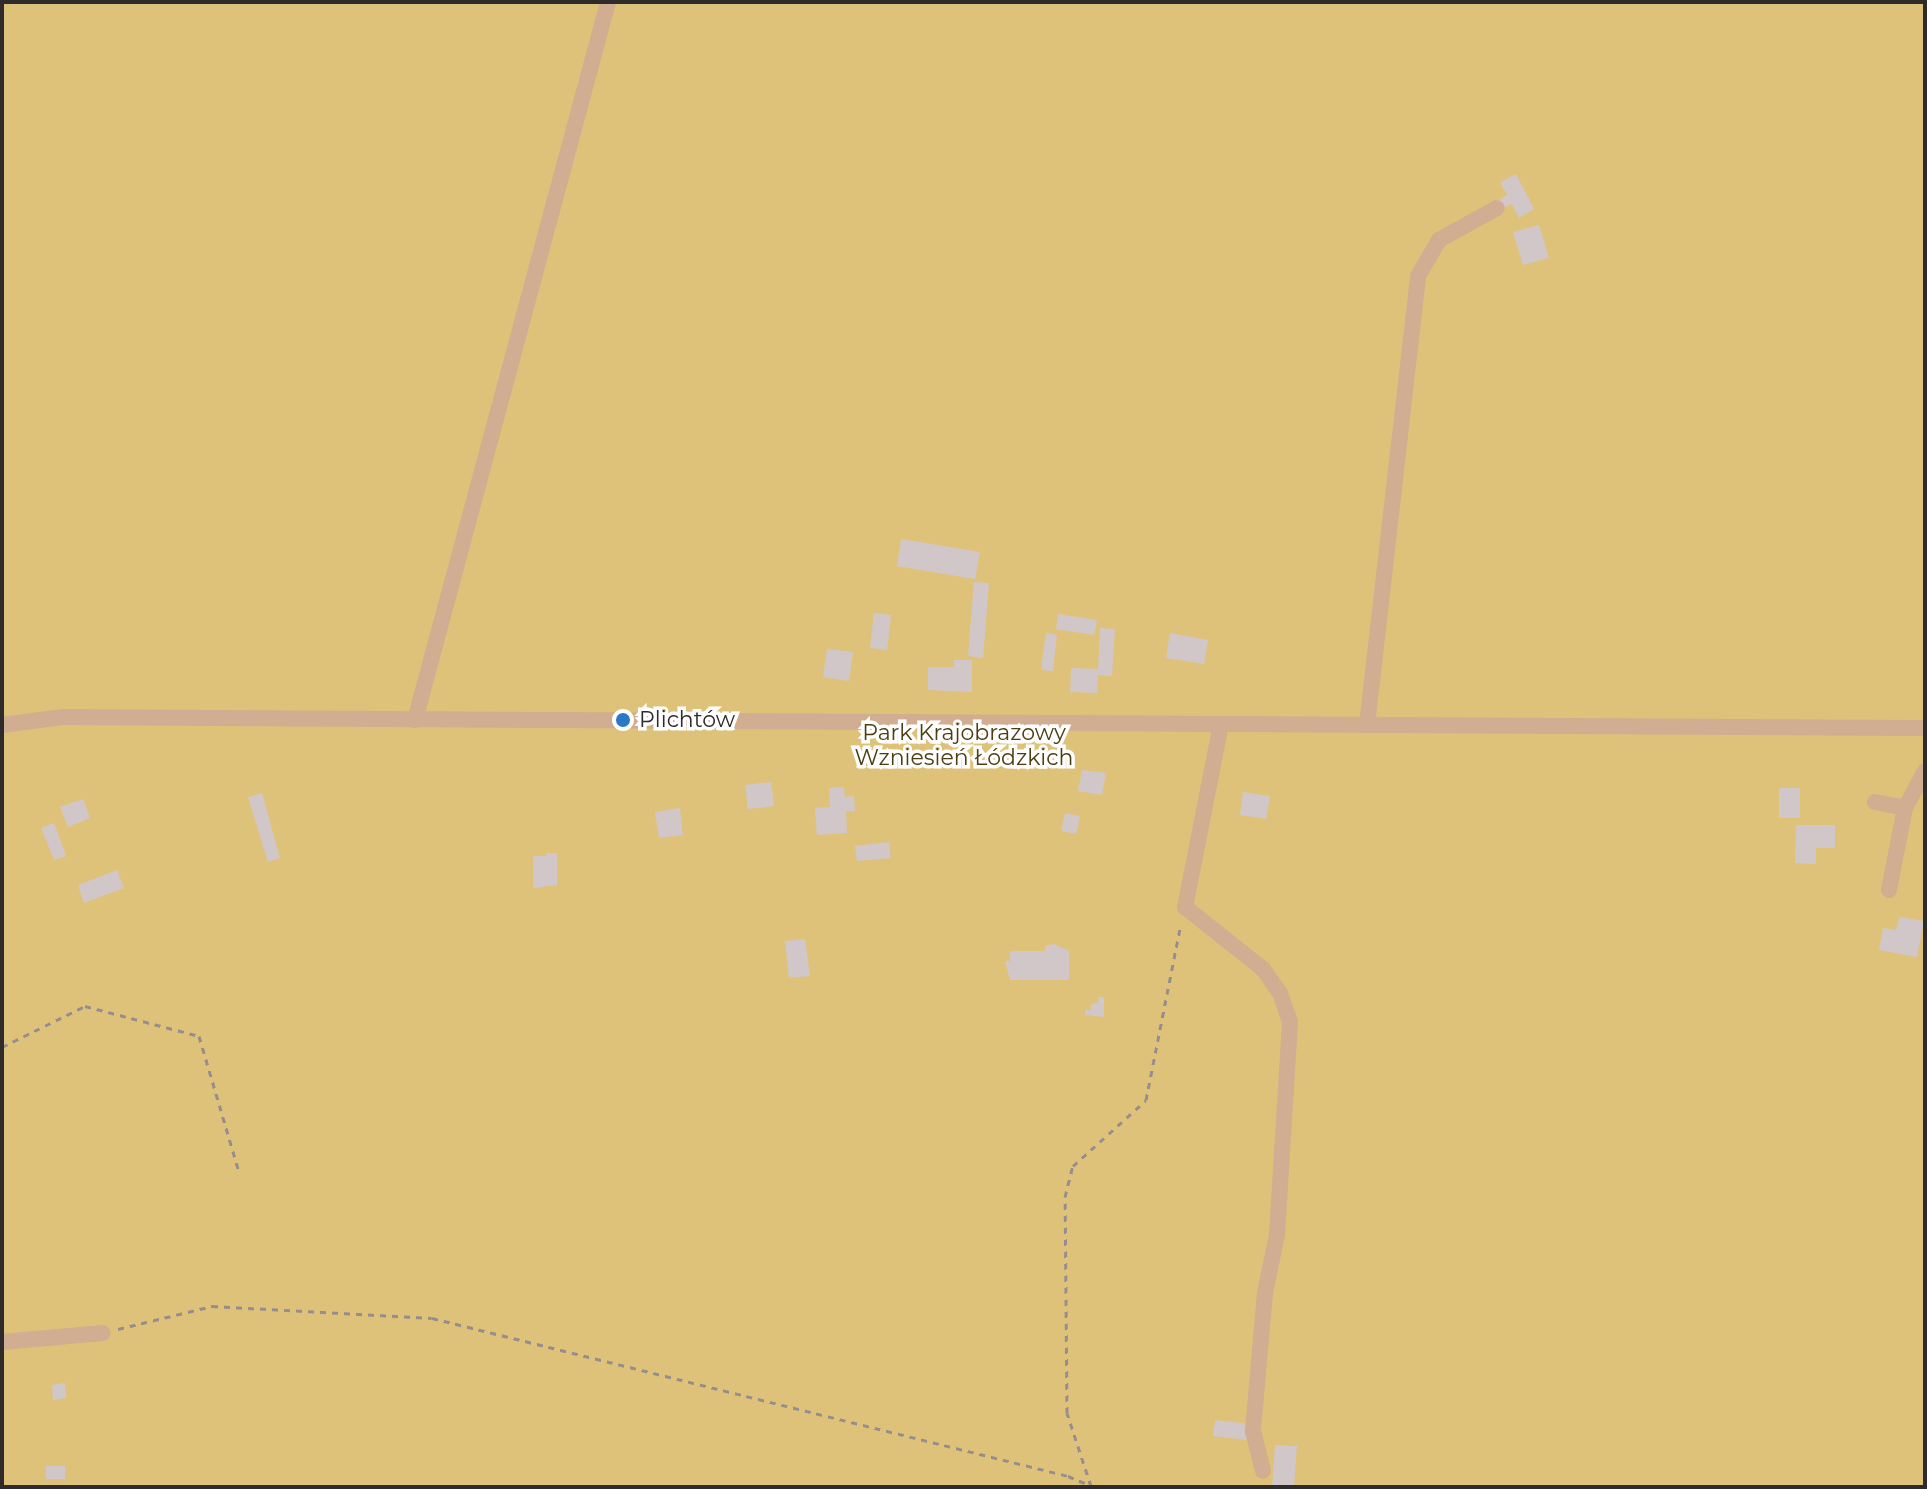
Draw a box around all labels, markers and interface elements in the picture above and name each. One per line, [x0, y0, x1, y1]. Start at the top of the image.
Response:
place label: Plichtów [639, 707, 735, 733]
marker: Plichtów [614, 711, 632, 729]
park label: Park Krajobrazowy Wzniesień Łódzkich [855, 719, 1073, 770]

